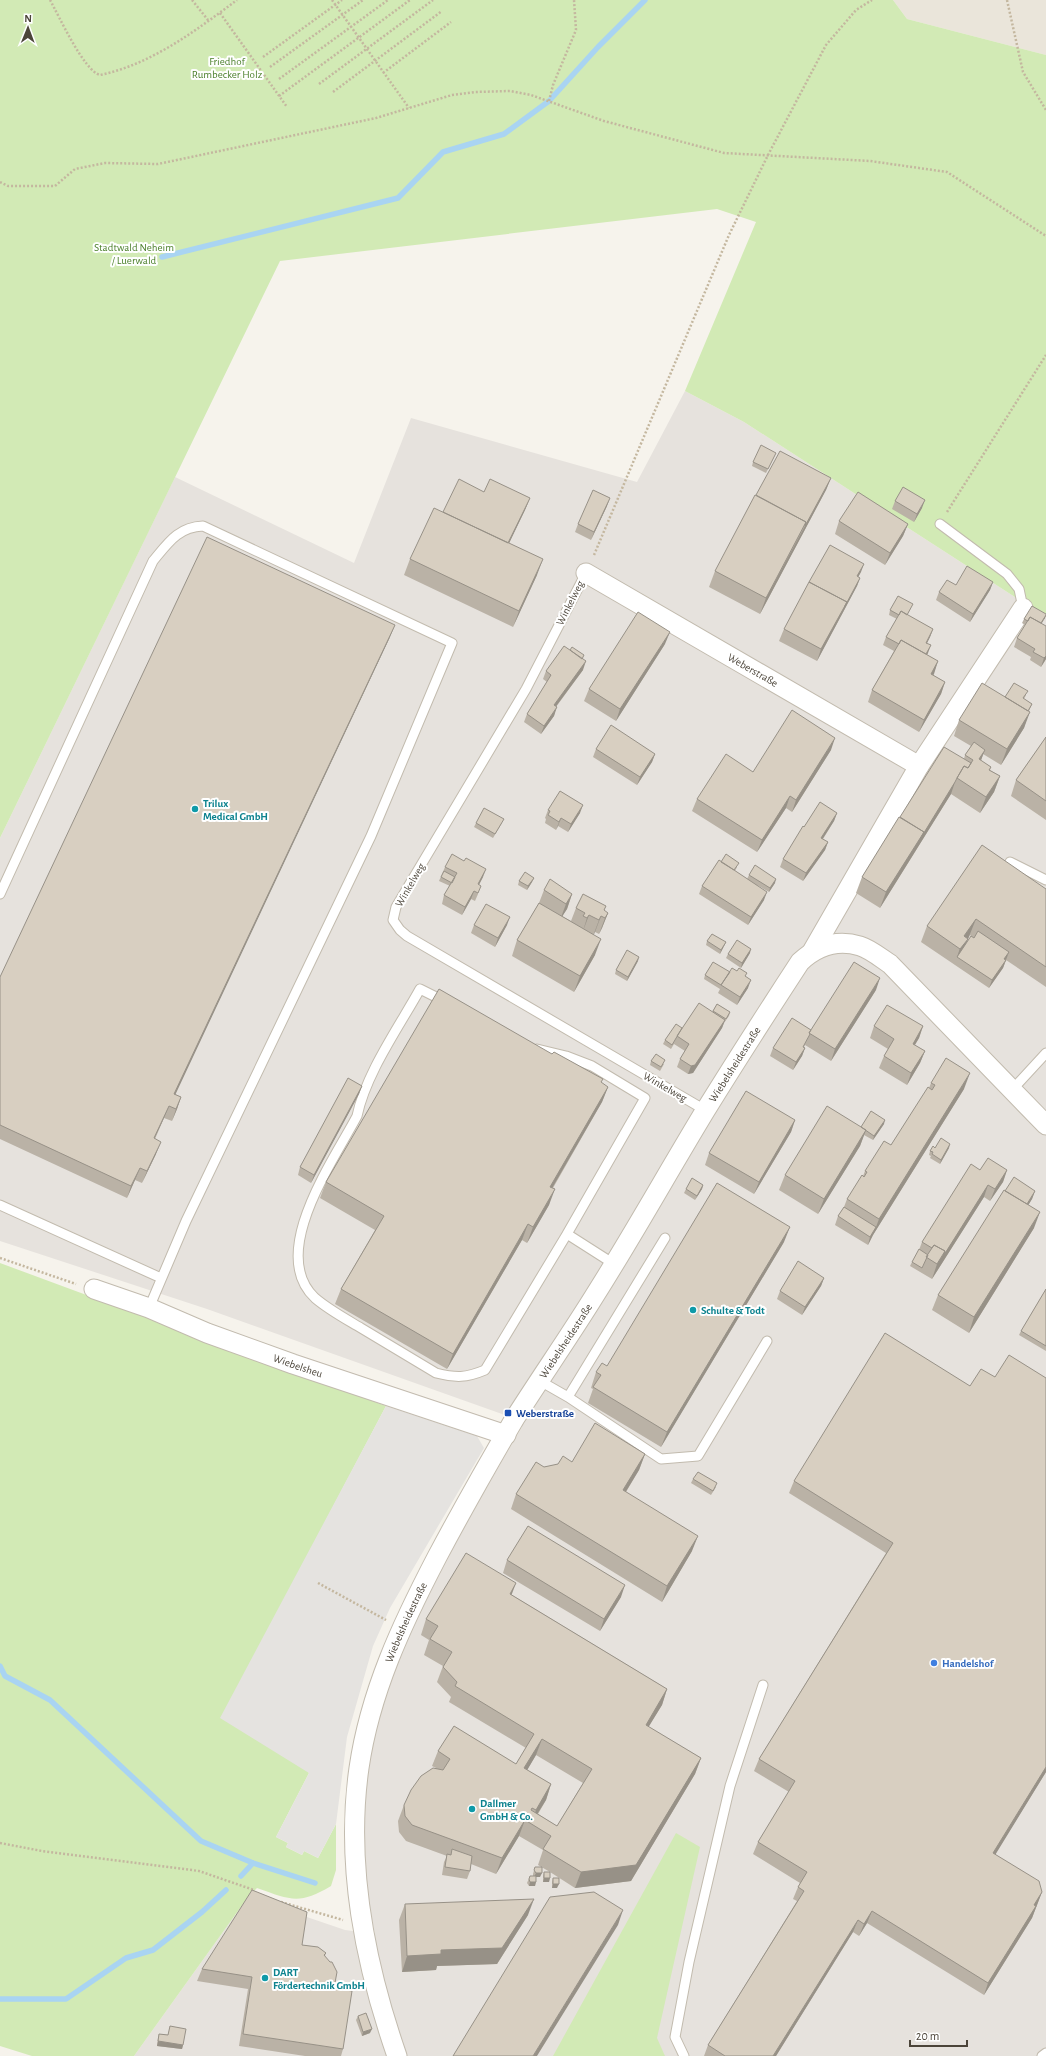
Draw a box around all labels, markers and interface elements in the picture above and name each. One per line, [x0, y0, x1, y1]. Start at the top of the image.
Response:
north arrow [8, 8, 48, 48]
text: N [24, 13, 32, 24]
park label: Friedhof Rumbecker Holz [192, 56, 263, 80]
park label: Stadtwald Neheim / Luerwald [94, 242, 174, 266]
street label: Winkelweg [554, 578, 586, 627]
street label: Weberstraße [726, 651, 780, 689]
place label: Trilux Medical GmbH [203, 798, 268, 822]
marker: Trilux Medical GmbH [190, 804, 200, 814]
street label: Winkelweg [393, 861, 427, 909]
street label: Wiebelsheidestraße [707, 1025, 762, 1104]
street label: Winkelweg [641, 1070, 689, 1104]
street label: Wiebelsheidestraße [537, 1302, 594, 1380]
marker: Schulte & Todt [688, 1305, 698, 1315]
place label: Schulte & Todt [701, 1305, 765, 1316]
street label: Wiebelsheu [272, 1352, 325, 1379]
marker: Weberstraße [503, 1408, 513, 1418]
place label: Weberstraße [516, 1408, 574, 1419]
street label: Wiebelsheidestraße [383, 1580, 429, 1664]
marker: Handelshof [929, 1658, 939, 1668]
place label: Handelshof [942, 1658, 995, 1669]
place label: Dallmer GmbH & Co. [480, 1798, 533, 1822]
marker: Dallmer GmbH & Co. [467, 1804, 477, 1814]
place label: DART Fördertechnik GmbH [273, 1967, 365, 1991]
marker: DART Fördertechnik GmbH [260, 1973, 270, 1983]
scale bar [910, 2022, 967, 2048]
text: 20 m [916, 2030, 939, 2042]

